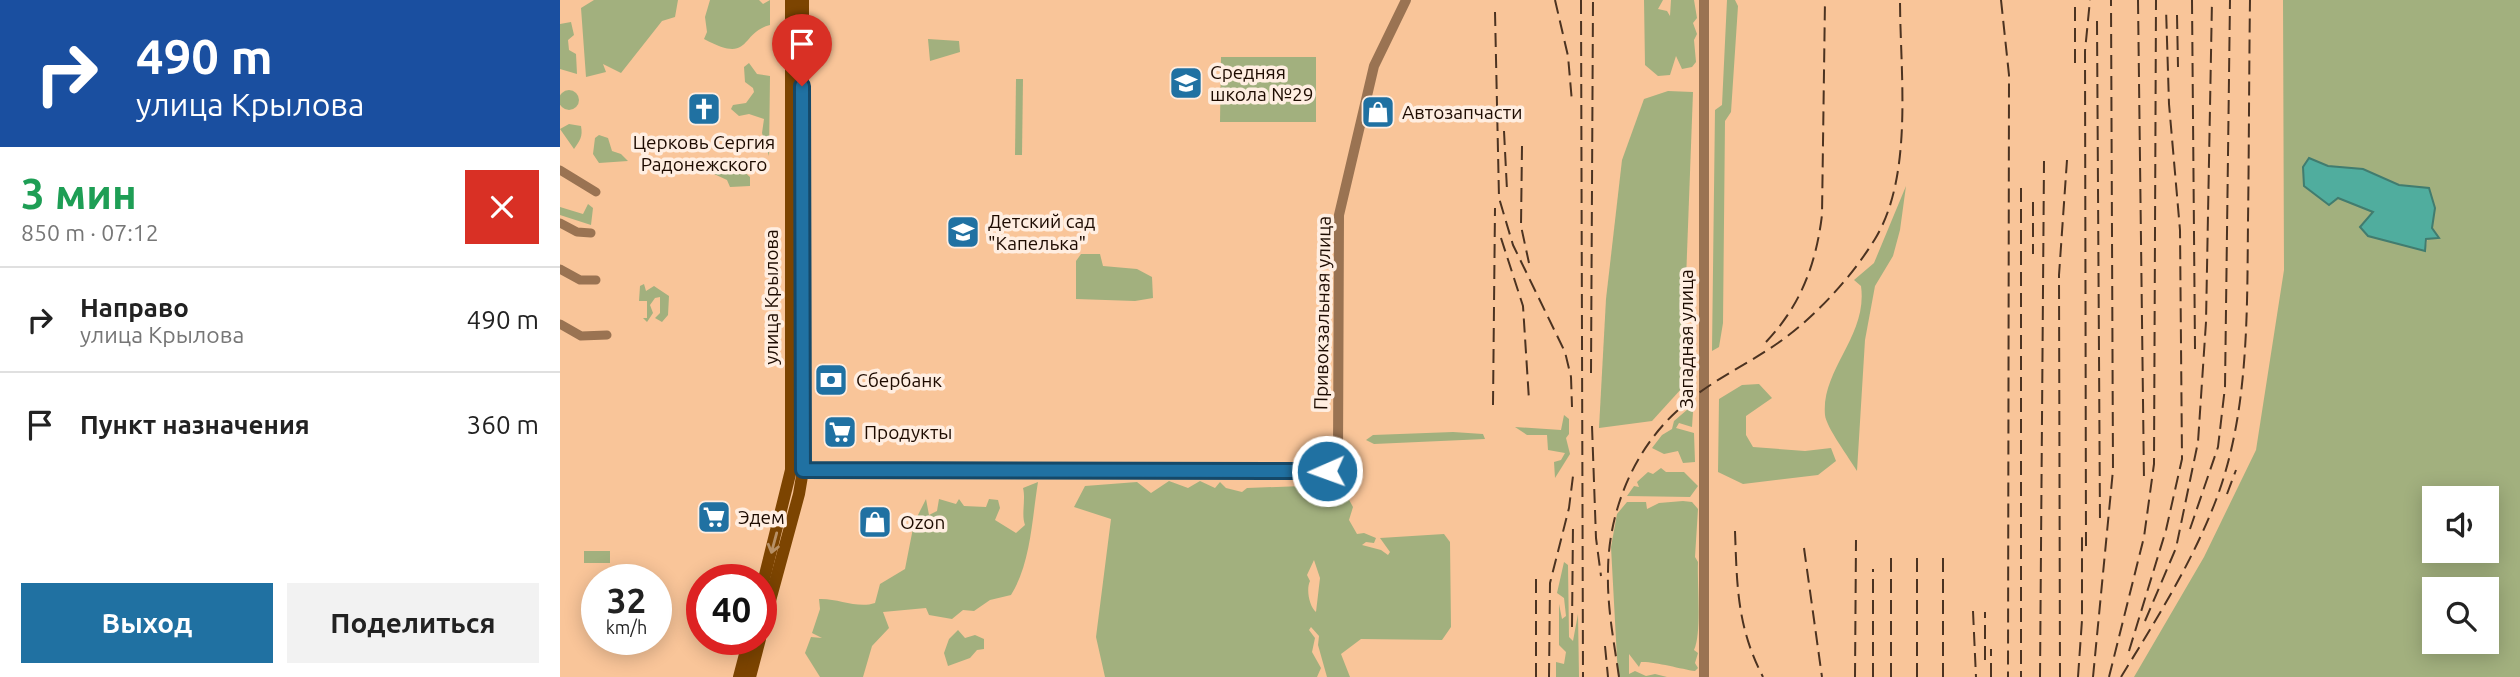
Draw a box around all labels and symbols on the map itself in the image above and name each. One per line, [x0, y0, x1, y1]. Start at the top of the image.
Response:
pin [772, 14, 832, 86]
place label: Средняя школа №29 [1210, 61, 1314, 105]
school or university icon: Средняя школа №29 [1167, 64, 1205, 102]
church icon: Церковь Сергия Радонежского [685, 90, 723, 128]
shop icon: Автозапчасти [1359, 93, 1397, 131]
place label: Автозапчасти [1402, 101, 1523, 123]
place label: Церковь Сергия Радонежского [633, 131, 775, 175]
place label: Детский сад "Капелька" [988, 210, 1095, 254]
school or university icon: Детский сад "Капелька" [944, 213, 982, 251]
street label: Привокзальная улица [1309, 216, 1335, 410]
street label: улица Крылова [760, 229, 782, 365]
street label: Западная улица [1675, 269, 1697, 409]
bank icon: Сбербанк [812, 361, 850, 399]
place label: Сбербанк [856, 369, 942, 391]
supermarket icon: Продукты [821, 413, 859, 451]
place label: Продукты [864, 421, 952, 443]
position arrow [1290, 434, 1364, 508]
supermarket icon: Эдем [695, 498, 733, 536]
shop icon: Ozon [856, 503, 894, 541]
place label: Эдем [738, 506, 785, 528]
place label: Ozon [900, 511, 945, 533]
one-way arrow [767, 531, 780, 554]
speed limit sign: 40 [686, 564, 777, 655]

